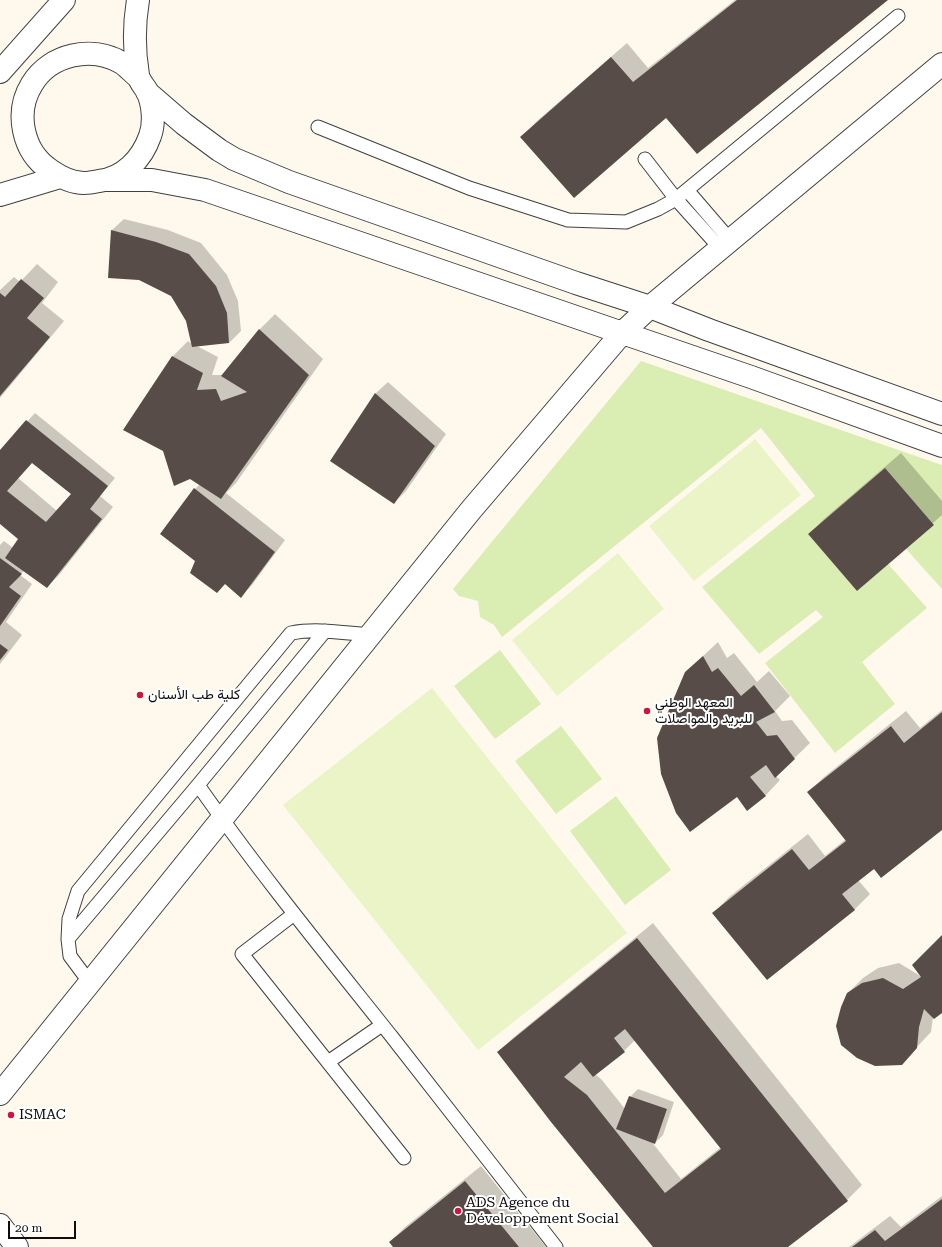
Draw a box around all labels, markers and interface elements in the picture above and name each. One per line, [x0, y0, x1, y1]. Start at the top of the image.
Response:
place label: كلية طب الأسنان [148, 687, 240, 703]
marker: كلية طب الأسنان [135, 690, 145, 700]
place label: المعهد الوطني للبريد والمواصلات [655, 695, 752, 728]
marker: المعهد الوطني للبريد والمواصلات [642, 706, 652, 716]
place label: ISMAC [19, 1107, 66, 1123]
marker: ISMAC [6, 1110, 16, 1120]
place label: ADS Agence du Développement Social [466, 1195, 619, 1228]
marker: ADS Agence du Développement Social [453, 1206, 463, 1216]
scale bar [10, 1213, 78, 1239]
text: 20 m [15, 1221, 42, 1235]

